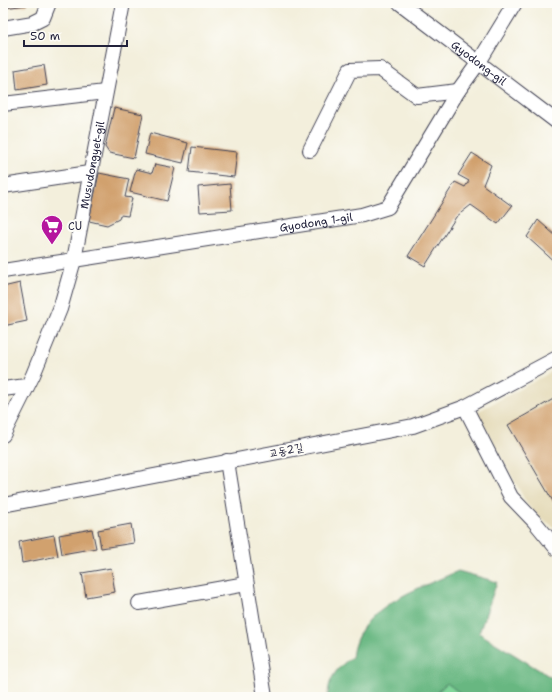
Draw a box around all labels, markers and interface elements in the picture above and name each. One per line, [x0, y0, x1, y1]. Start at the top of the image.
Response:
scale bar [24, 22, 127, 48]
text: 50 m [30, 28, 60, 44]
street label: Gyodong-gil [448, 37, 510, 89]
street label: Musudongyet-gil [77, 119, 108, 210]
street label: Gyodong 1-gil [279, 209, 355, 236]
supermarket icon: CU [39, 213, 65, 246]
place label: CU [68, 219, 82, 234]
street label: 교동2길 [268, 440, 304, 461]

